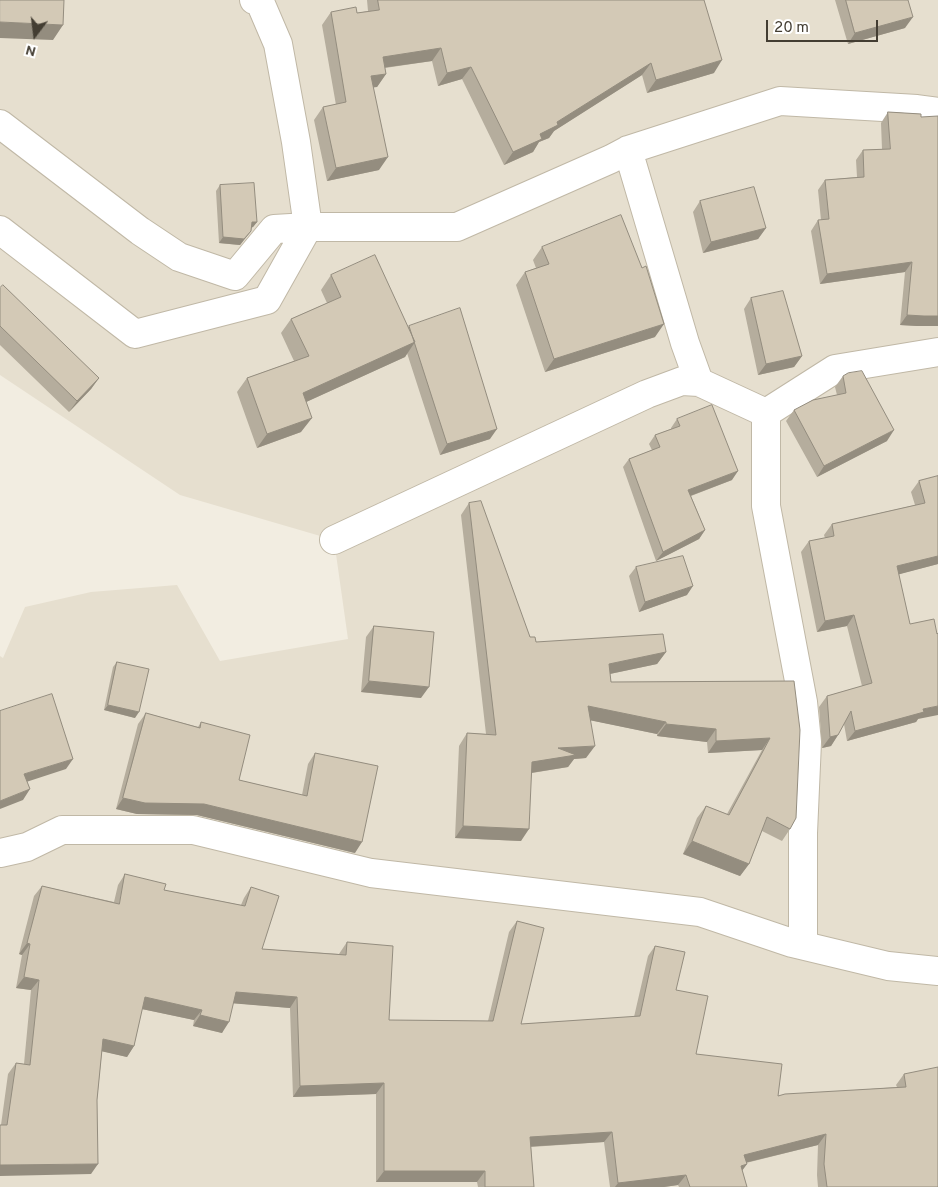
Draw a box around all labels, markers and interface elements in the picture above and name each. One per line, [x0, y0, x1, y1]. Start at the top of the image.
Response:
north arrow [10, 10, 60, 60]
scale bar [768, 10, 880, 42]
text: 20 m [774, 19, 809, 38]
text: N [24, 40, 38, 59]

